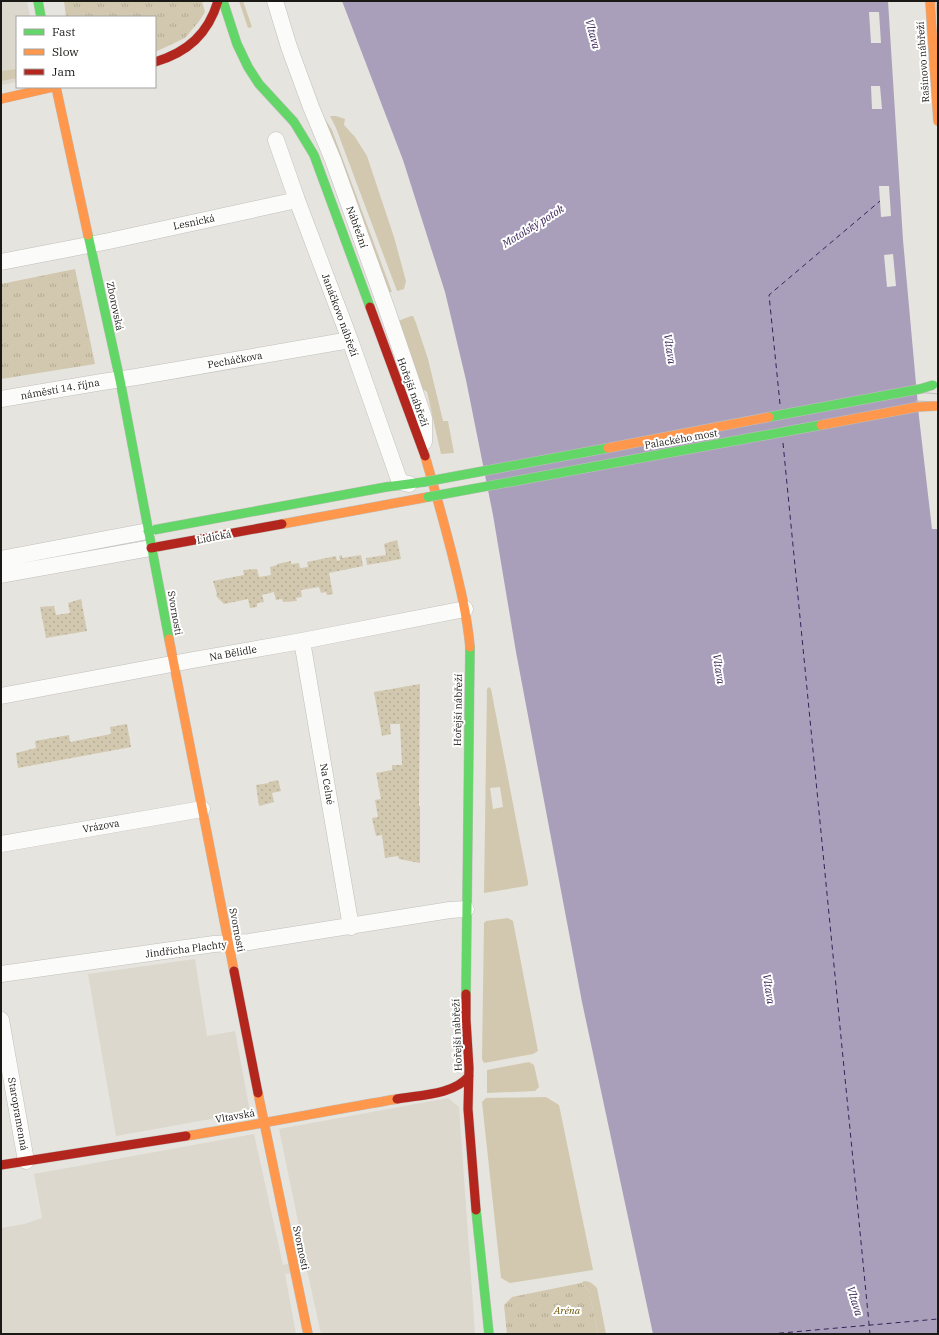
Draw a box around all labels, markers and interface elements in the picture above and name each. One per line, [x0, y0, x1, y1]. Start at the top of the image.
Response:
legend [16, 16, 156, 88]
water label: Vltava [582, 17, 604, 51]
street label: Rašínovo nábřeží [914, 21, 932, 103]
text: Fast [52, 24, 76, 39]
text: Slow [52, 44, 79, 59]
text: Jam [52, 64, 76, 79]
water label: Motolský potok [499, 201, 567, 251]
street label: Nábřežní [343, 204, 371, 250]
street label: Lesnická [172, 211, 217, 233]
street label: Janáčkovo nábřeží [319, 272, 361, 358]
street label: Zborovská [103, 280, 127, 332]
water label: Vltava [661, 333, 679, 365]
street label: Pecháčkova [207, 349, 264, 371]
street label: Hořejší nábřeží [395, 356, 431, 428]
street label: náměstí 14. října [19, 376, 101, 402]
street label: Palackého most [643, 426, 719, 452]
street label: Lidická [196, 527, 233, 547]
street label: Svornosti [165, 590, 185, 636]
street label: Na Bělidle [208, 642, 258, 664]
water label: Vltava [710, 653, 728, 685]
street label: Hořejší nábřeží [451, 674, 465, 746]
street label: Na Celné [317, 762, 337, 806]
street label: Vrázova [82, 816, 121, 836]
street label: Svornosti [226, 907, 248, 953]
street label: Jindřicha Plachty [145, 937, 228, 960]
water label: Vltava [760, 973, 778, 1005]
street label: Hořejší nábřeží [449, 999, 465, 1071]
street label: Staropramenná [5, 1076, 31, 1152]
street label: Vltavská [214, 1106, 256, 1126]
street label: Svornosti [290, 1225, 312, 1271]
water label: Vltava [844, 1284, 866, 1318]
park label: Aréna [553, 1304, 581, 1317]

